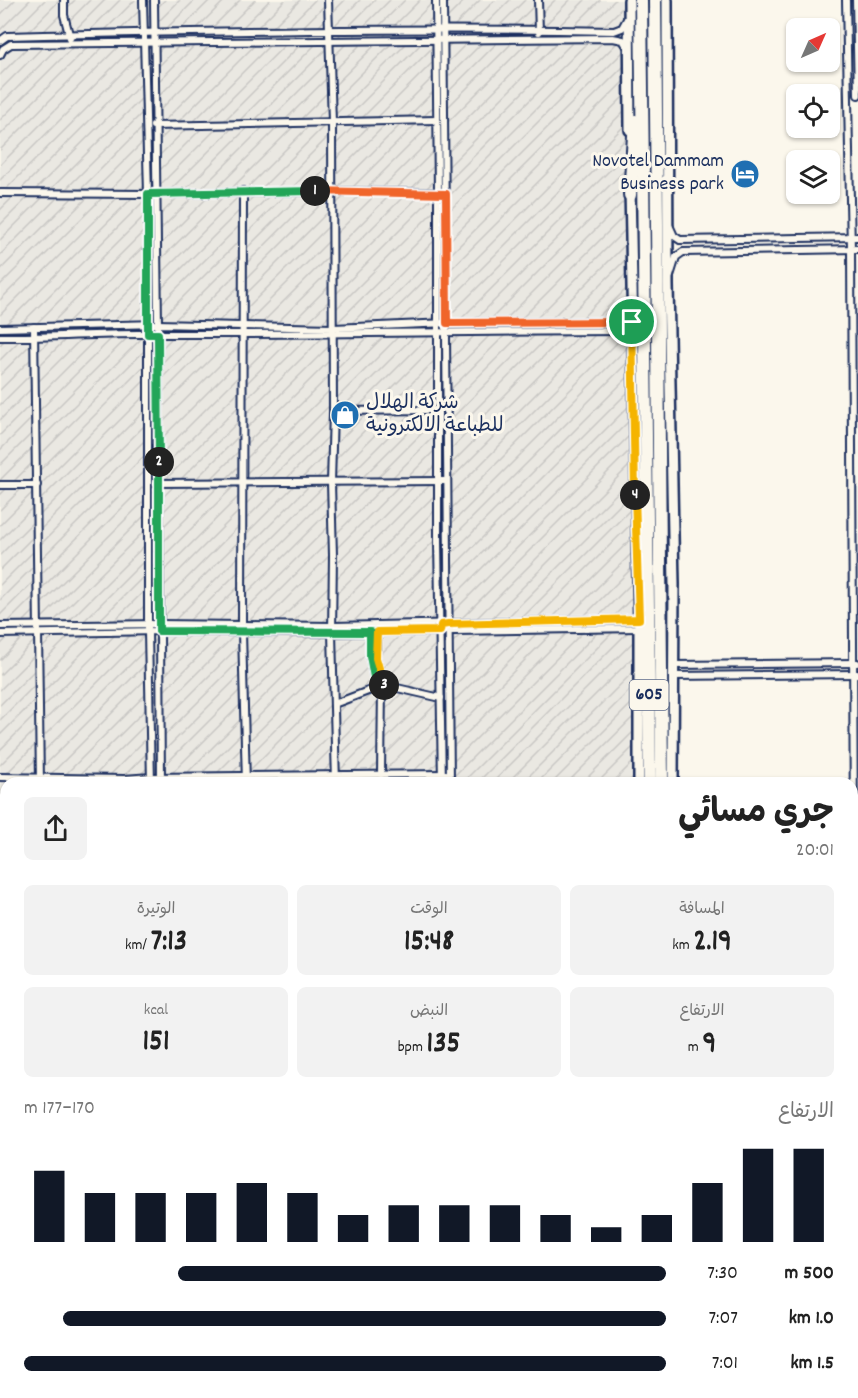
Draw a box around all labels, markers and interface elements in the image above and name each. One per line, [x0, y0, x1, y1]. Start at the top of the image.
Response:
north arrow [786, 18, 840, 72]
map controls [786, 18, 840, 204]
button: locate [786, 84, 840, 138]
place label: Novotel Dammam Business park [592, 148, 724, 199]
button: layers [786, 150, 840, 204]
hotel icon: Novotel Dammam Business park [729, 158, 761, 190]
pin: 1 [300, 176, 330, 206]
text: 1 [313, 179, 317, 202]
pin [606, 296, 657, 347]
icon: arrive [615, 305, 648, 338]
place label: شركة الهلال للطباعة الالكترونية [366, 390, 504, 441]
shop icon: شركة الهلال للطباعة الالكترونية [329, 399, 361, 431]
pin: 2 [144, 447, 174, 477]
text: 2 [156, 450, 163, 473]
pin: 4 [620, 480, 650, 510]
text: 4 [632, 483, 638, 506]
pin: 3 [369, 670, 399, 700]
text: 3 [380, 673, 388, 696]
road number: 605 [630, 680, 668, 710]
text: جري مسائي [678, 791, 834, 838]
button: share [24, 797, 87, 860]
text: 20:01 [796, 837, 834, 865]
text: الوتيرة [137, 898, 175, 921]
text: الوقت [410, 898, 448, 921]
text: المسافة [679, 898, 725, 921]
text: 7:13 [151, 922, 187, 965]
text: 15:48 [404, 922, 454, 965]
text: 2.19 [693, 922, 732, 965]
text: /km [125, 934, 151, 957]
text: km [672, 934, 693, 957]
text: kcal [144, 999, 168, 1022]
text: النبض [410, 1000, 448, 1023]
text: الارتفاع [680, 1000, 724, 1023]
text: 151 [142, 1022, 170, 1065]
text: 135 [427, 1024, 460, 1067]
text: 9 [702, 1024, 716, 1067]
text: bpm [398, 1036, 427, 1059]
text: m [688, 1036, 702, 1059]
text: 170–177 m [24, 1095, 95, 1123]
text: الارتفاع [778, 1099, 834, 1127]
text: 7:30 [707, 1260, 738, 1288]
text: 500 m [785, 1260, 834, 1288]
text: 7:07 [708, 1305, 738, 1333]
text: 1.0 km [789, 1305, 834, 1333]
text: 7:01 [712, 1350, 738, 1378]
text: 1.5 km [790, 1350, 834, 1378]

